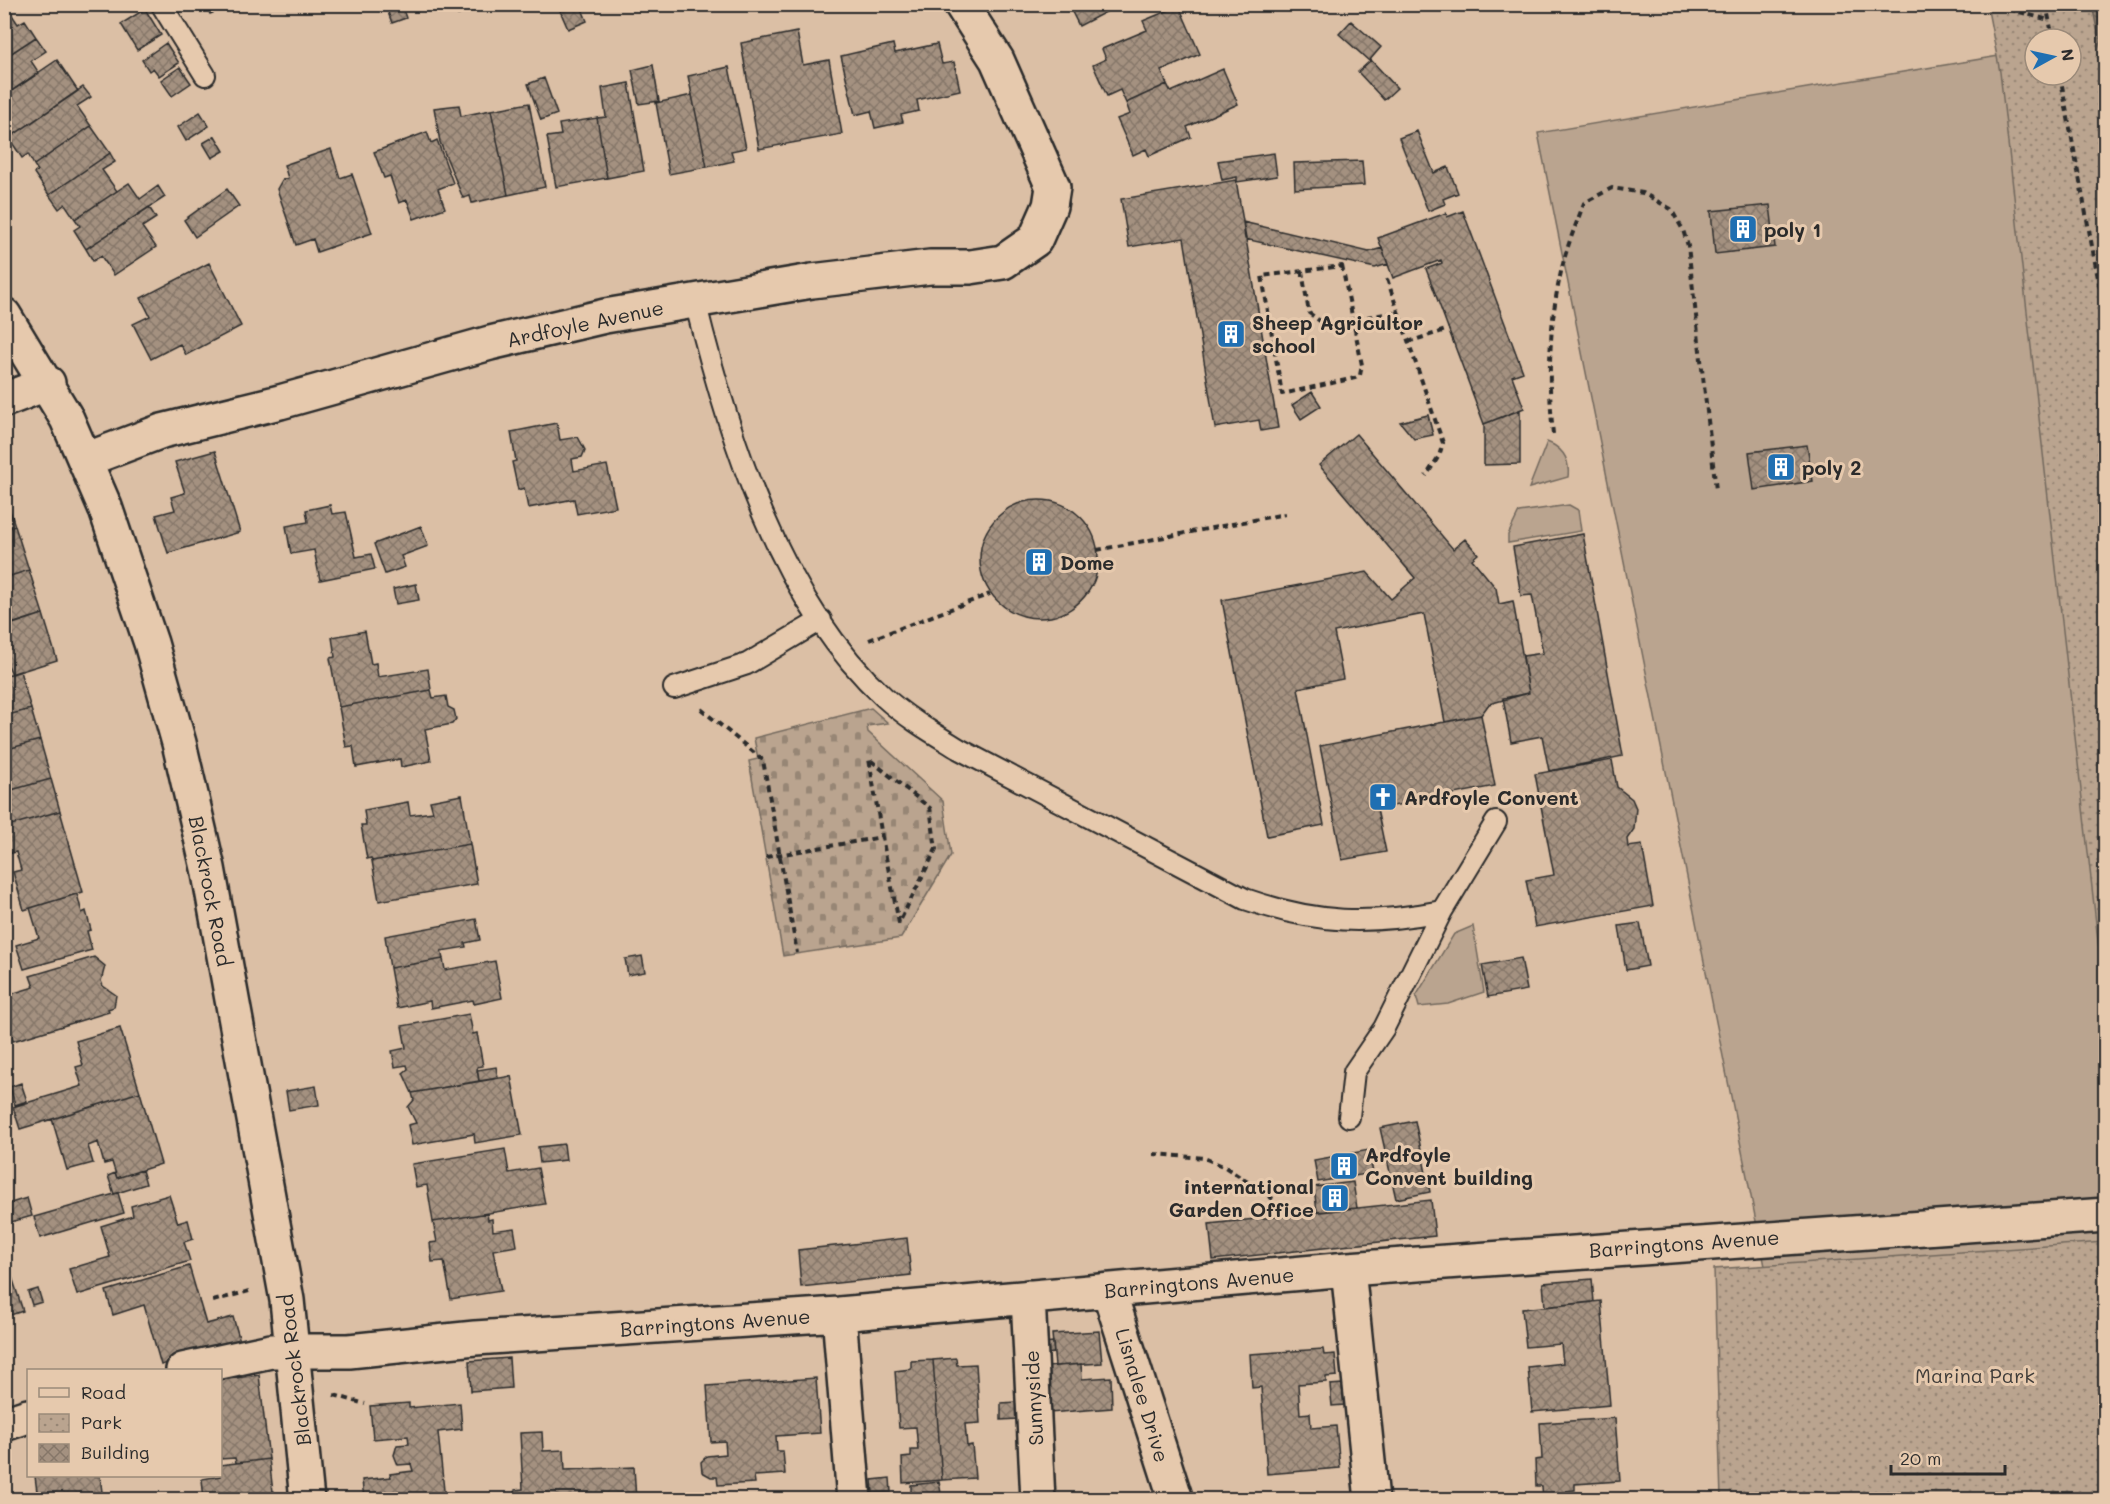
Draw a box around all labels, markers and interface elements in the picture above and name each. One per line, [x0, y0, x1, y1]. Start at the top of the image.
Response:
north arrow [2023, 27, 2083, 87]
text: N [2057, 47, 2080, 62]
building icon: poly 1 [1727, 213, 1759, 245]
place label: poly 1 [1764, 216, 1821, 242]
street label: Ardfoyle Avenue [504, 294, 666, 352]
place label: Sheep Agricultor school [1252, 309, 1423, 358]
building icon: Sheep Agricultor school [1215, 318, 1247, 350]
building icon: poly 2 [1765, 451, 1797, 483]
place label: poly 2 [1802, 454, 1861, 480]
building icon: Dome [1023, 546, 1055, 578]
place label: Dome [1060, 549, 1114, 575]
church icon: Ardfoyle Convent [1367, 781, 1399, 813]
place label: Ardfoyle Convent [1404, 784, 1579, 810]
street label: Blackrock Road [184, 814, 238, 968]
place label: Ardfoyle Convent building [1365, 1141, 1533, 1190]
building icon: Ardfoyle Convent building [1328, 1150, 1360, 1182]
place label: international Garden Office [1169, 1173, 1314, 1222]
building icon: international Garden Office [1319, 1182, 1351, 1214]
street label: Barringtons Avenue [1588, 1223, 1780, 1263]
street label: Barringtons Avenue [1103, 1261, 1295, 1303]
street label: Blackrock Road [272, 1293, 316, 1447]
street label: Barringtons Avenue [619, 1302, 811, 1342]
street label: Lisnalee Drive [1110, 1325, 1176, 1465]
street label: Sunnyside [1018, 1350, 1048, 1446]
park label: Marina Park [1915, 1362, 2035, 1388]
legend [27, 1369, 222, 1477]
text: Road [81, 1380, 126, 1404]
text: Park [81, 1410, 122, 1434]
scale bar [1891, 1438, 2005, 1476]
text: Building [81, 1440, 149, 1464]
text: 20 m [1900, 1446, 1941, 1470]

